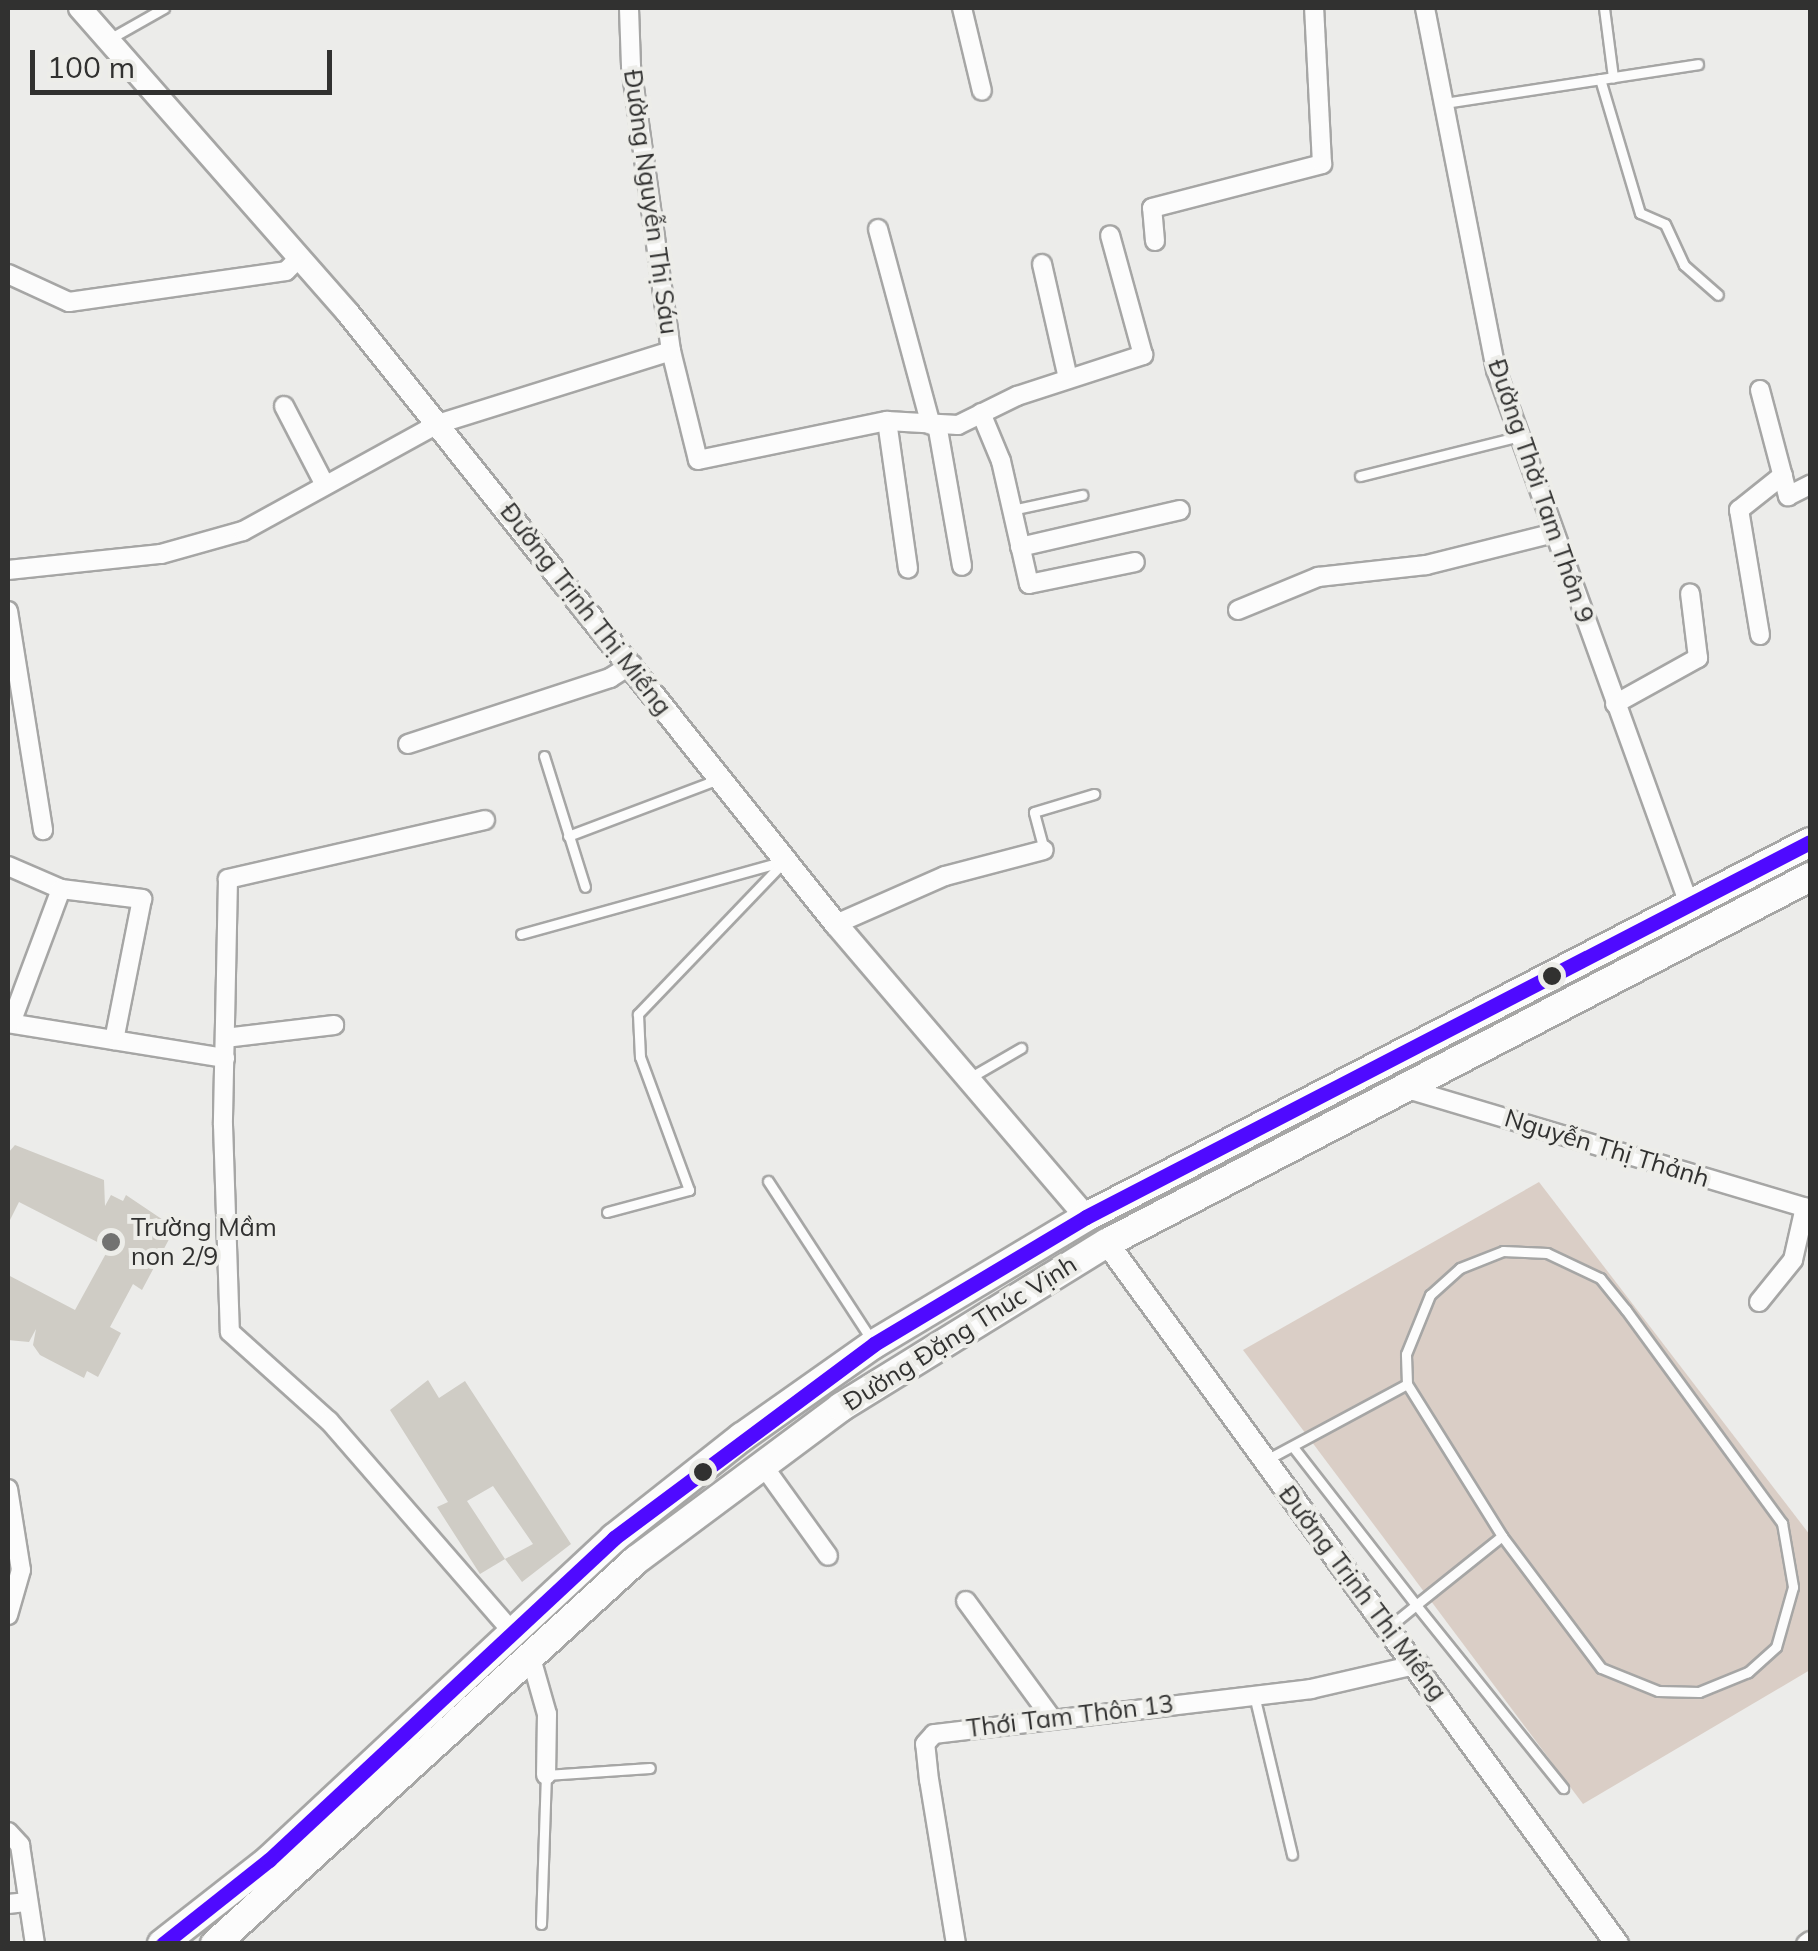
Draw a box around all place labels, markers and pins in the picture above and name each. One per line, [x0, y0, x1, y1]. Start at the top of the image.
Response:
unlabelled marker [1542, 966, 1562, 986]
place label: Trường Mầm non 2/9 [131, 1213, 277, 1272]
marker: Trường Mầm non 2/9 [100, 1231, 122, 1253]
unlabelled marker [693, 1462, 713, 1482]

